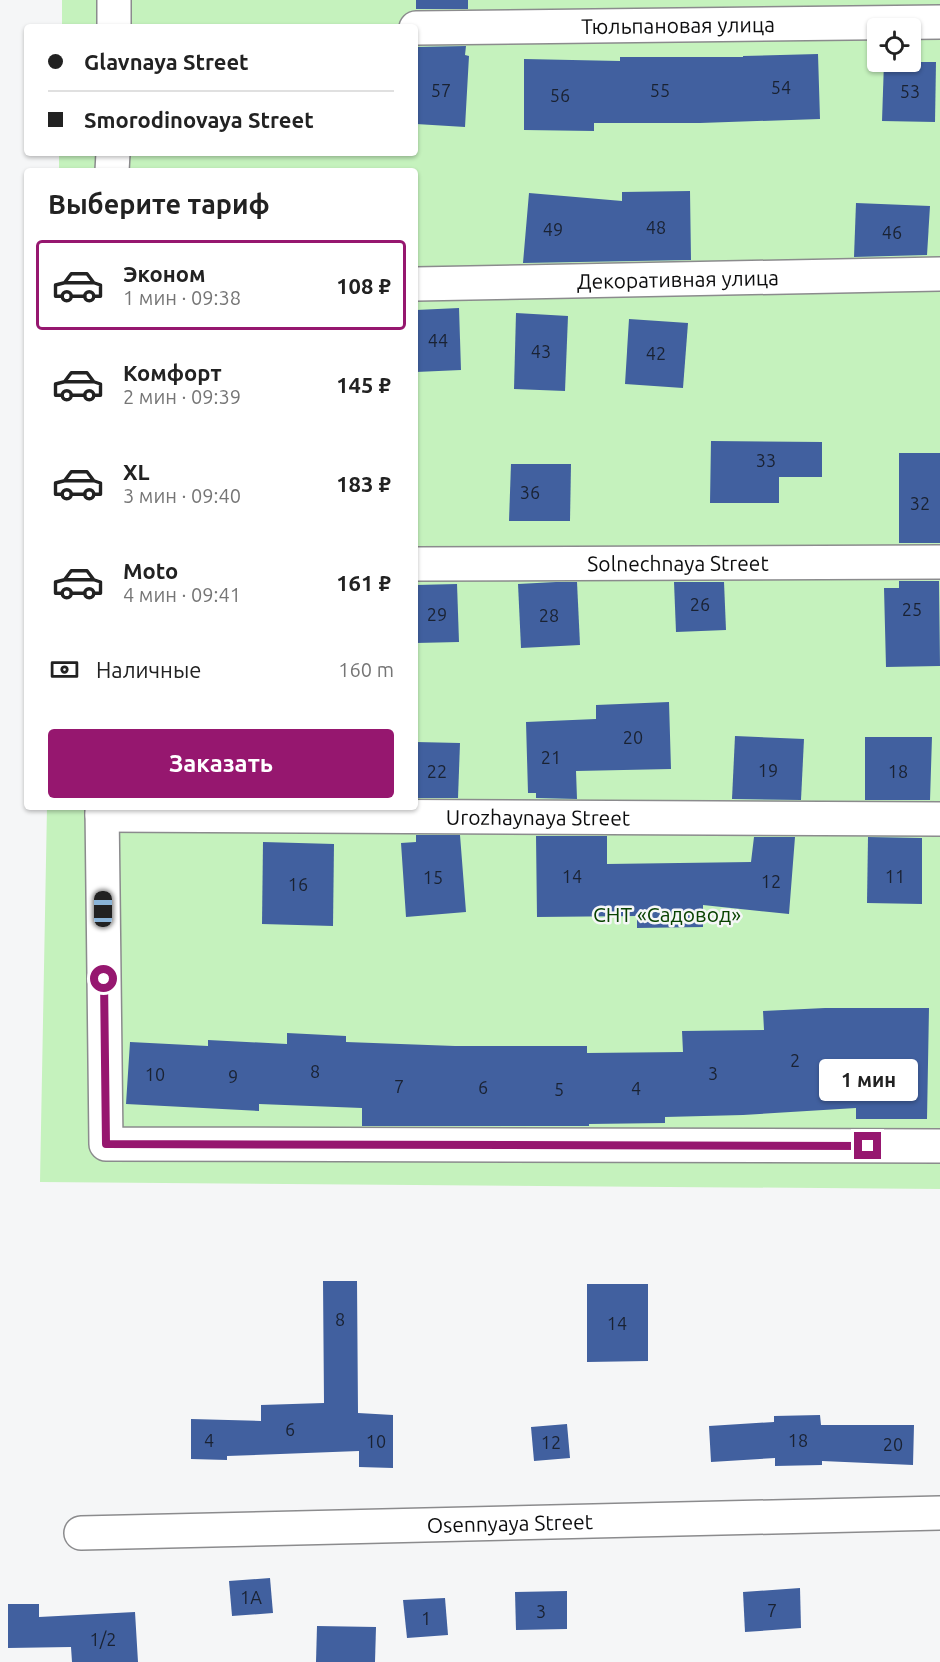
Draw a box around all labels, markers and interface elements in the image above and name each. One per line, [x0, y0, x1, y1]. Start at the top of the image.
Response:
street label: Тюльпановая улица [581, 12, 775, 38]
map controls [867, 18, 921, 72]
button: locate [867, 18, 921, 72]
text: Glavnaya Street [84, 49, 249, 74]
house number: 54 [771, 77, 791, 97]
house number: 57 [431, 80, 451, 100]
house number: 55 [650, 80, 670, 100]
house number: 53 [900, 81, 920, 101]
house number: 56 [550, 85, 570, 105]
text: Smorodinovaya Street [84, 107, 314, 132]
text: Выберите тариф [48, 189, 270, 219]
house number: 48 [646, 217, 666, 237]
house number: 49 [543, 219, 563, 239]
house number: 46 [882, 222, 902, 242]
icon: car [51, 258, 105, 312]
text: Эконом [123, 261, 205, 286]
street label: Декоративная улица [577, 265, 779, 293]
text: 108 ₽ [336, 273, 391, 298]
text: 1 мин · 09:38 [123, 286, 241, 309]
house number: 44 [428, 330, 448, 350]
house number: 43 [531, 341, 551, 361]
house number: 42 [646, 343, 666, 363]
icon: car [51, 357, 105, 411]
text: Комфорт [123, 360, 222, 385]
text: 145 ₽ [336, 372, 391, 397]
text: 2 мин · 09:39 [123, 385, 241, 408]
house number: 33 [756, 450, 776, 470]
icon: car [51, 456, 105, 510]
text: XL [123, 459, 150, 484]
text: 183 ₽ [336, 471, 391, 496]
house number: 36 [520, 482, 540, 502]
text: 3 мин · 09:40 [123, 484, 241, 507]
house number: 32 [910, 493, 930, 513]
street label: Solnechnaya Street [587, 551, 769, 575]
icon: car [51, 555, 105, 609]
text: Moto [123, 558, 178, 583]
text: 161 ₽ [336, 570, 391, 595]
text: 4 мин · 09:41 [123, 583, 241, 606]
house number: 26 [690, 594, 710, 614]
house number: 25 [902, 599, 922, 619]
house number: 29 [427, 604, 447, 624]
house number: 28 [539, 605, 559, 625]
icon: cash [48, 653, 81, 686]
text: Наличные [96, 657, 201, 682]
text: 160 m [338, 658, 394, 681]
house number: 20 [623, 727, 643, 747]
button: Заказать [48, 729, 394, 798]
house number: 21 [541, 747, 561, 767]
house number: 19 [758, 760, 778, 780]
house number: 22 [427, 761, 447, 781]
house number: 18 [888, 761, 908, 781]
street label: Urozhaynaya Street [446, 805, 630, 830]
house number: 14 [562, 866, 582, 886]
house number: 11 [885, 866, 905, 886]
house number: 15 [423, 867, 443, 887]
house number: 12 [761, 871, 781, 891]
house number: 16 [288, 874, 308, 894]
car [94, 891, 112, 927]
park label: СНТ «Садовод» [593, 902, 741, 926]
route start [90, 965, 117, 992]
house number: 2 [790, 1050, 800, 1070]
callout: 1 мин [818, 1059, 918, 1101]
house number: 8 [310, 1061, 320, 1081]
house number: 3 [708, 1063, 718, 1083]
house number: 10 [145, 1064, 165, 1084]
house number: 9 [228, 1066, 238, 1086]
text: 1 мин [841, 1068, 896, 1091]
house number: 7 [394, 1076, 404, 1096]
house number: 6 [478, 1077, 488, 1097]
house number: 4 [631, 1078, 641, 1098]
house number: 5 [554, 1079, 564, 1099]
route end [854, 1132, 881, 1159]
house number: 8 [335, 1309, 345, 1329]
house number: 14 [607, 1313, 627, 1333]
house number: 6 [285, 1419, 295, 1439]
house number: 4 [204, 1430, 214, 1450]
house number: 18 [788, 1430, 808, 1450]
house number: 10 [366, 1431, 386, 1451]
house number: 12 [541, 1432, 561, 1452]
house number: 20 [883, 1434, 903, 1454]
street label: Osennyaya Street [427, 1509, 593, 1537]
house number: 1А [240, 1587, 262, 1607]
house number: 7 [767, 1600, 777, 1620]
house number: 3 [536, 1601, 546, 1621]
house number: 1 [421, 1608, 431, 1628]
house number: 1/2 [90, 1629, 116, 1649]

